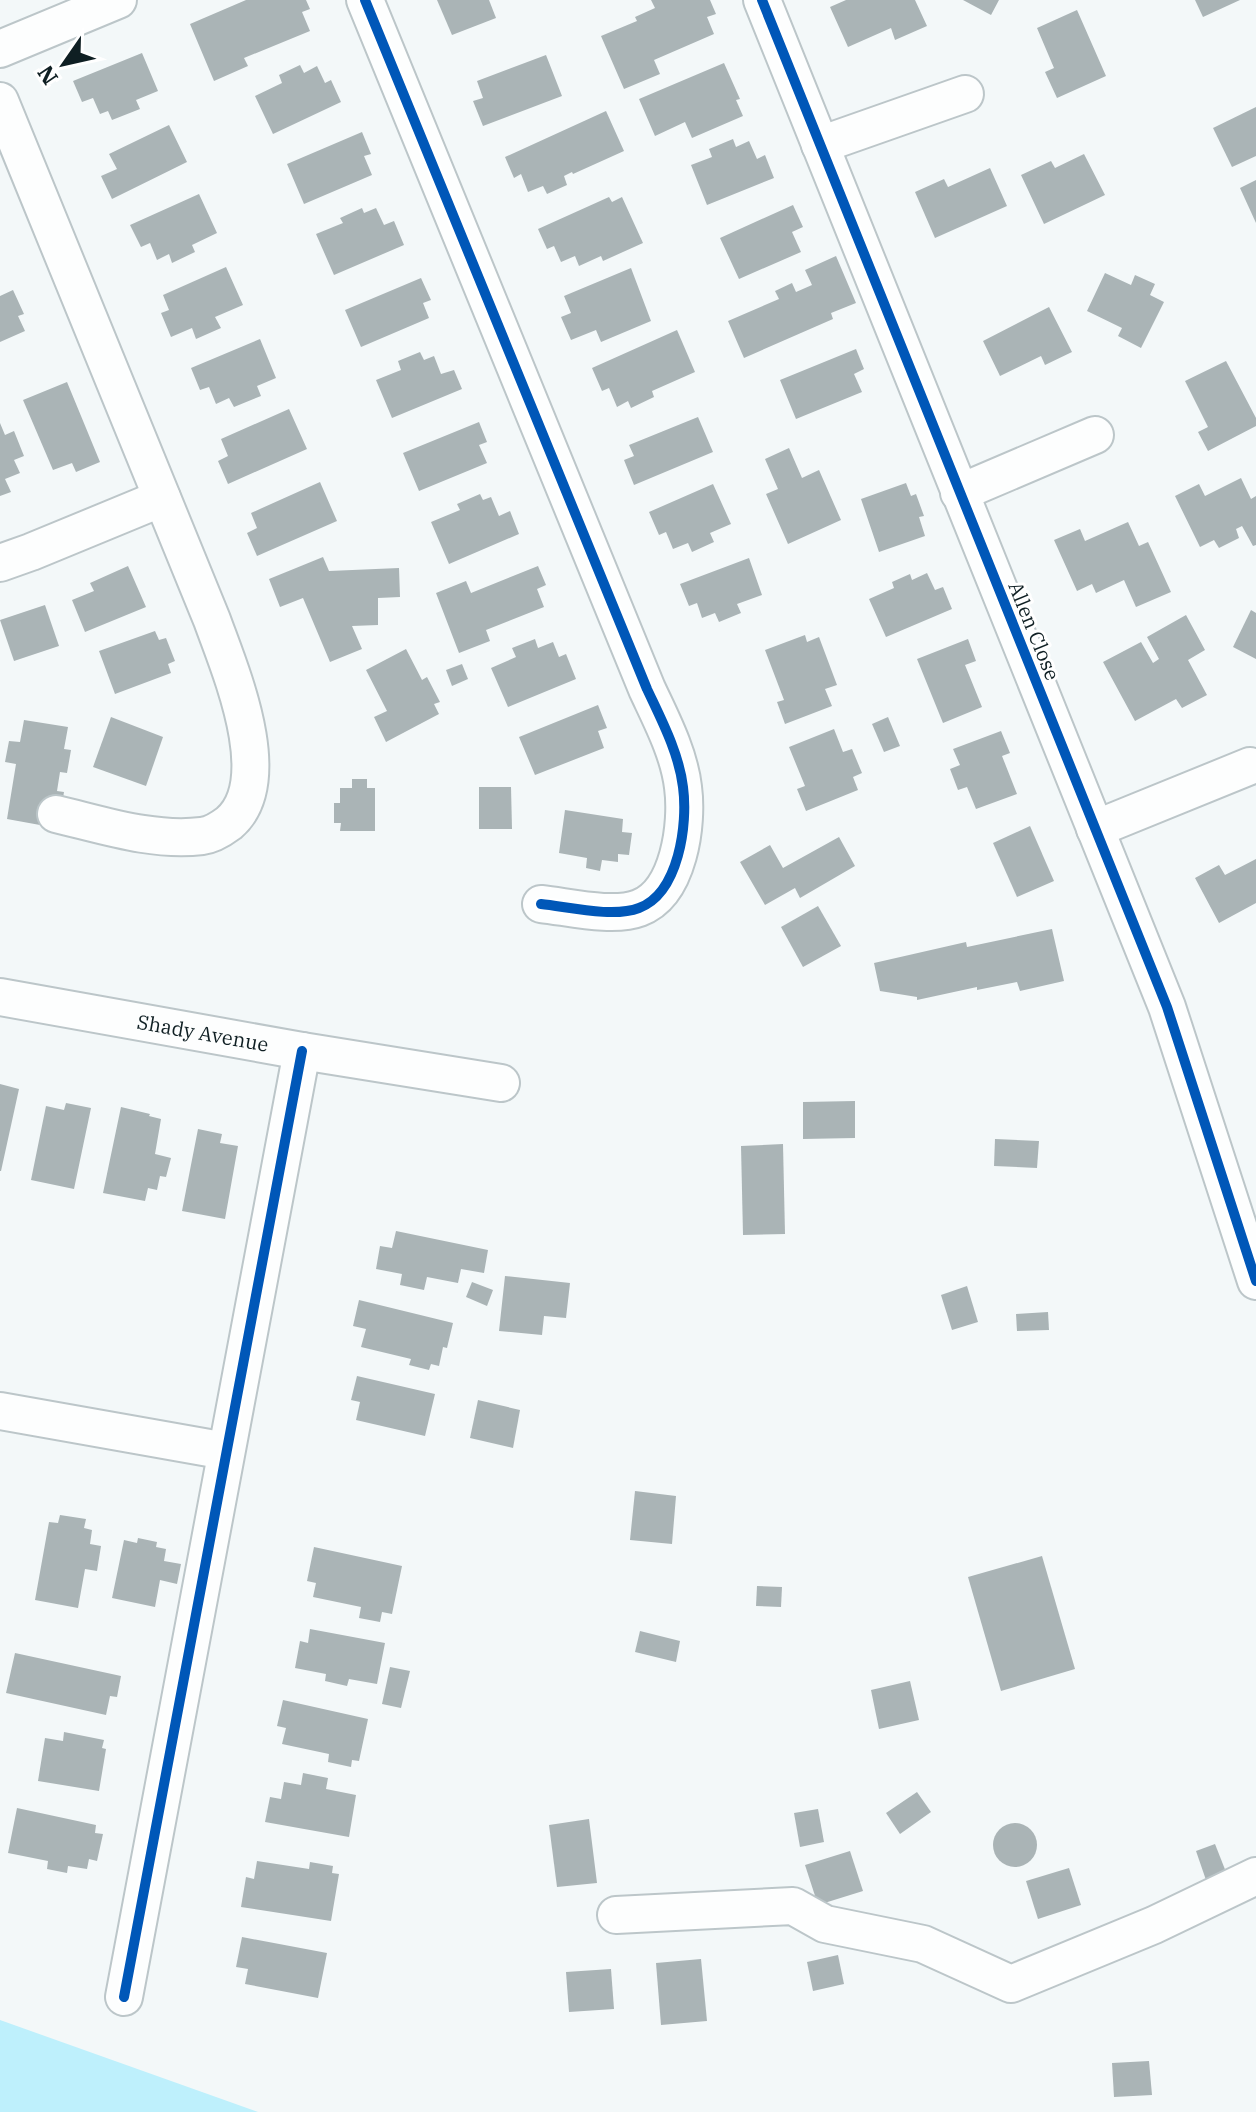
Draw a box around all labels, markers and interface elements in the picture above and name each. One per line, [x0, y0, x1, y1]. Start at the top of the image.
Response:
north arrow [24, 24, 104, 104]
text: N [30, 60, 64, 91]
street label: Allen Close [1002, 577, 1067, 684]
street label: Shady Avenue [135, 1008, 271, 1058]

